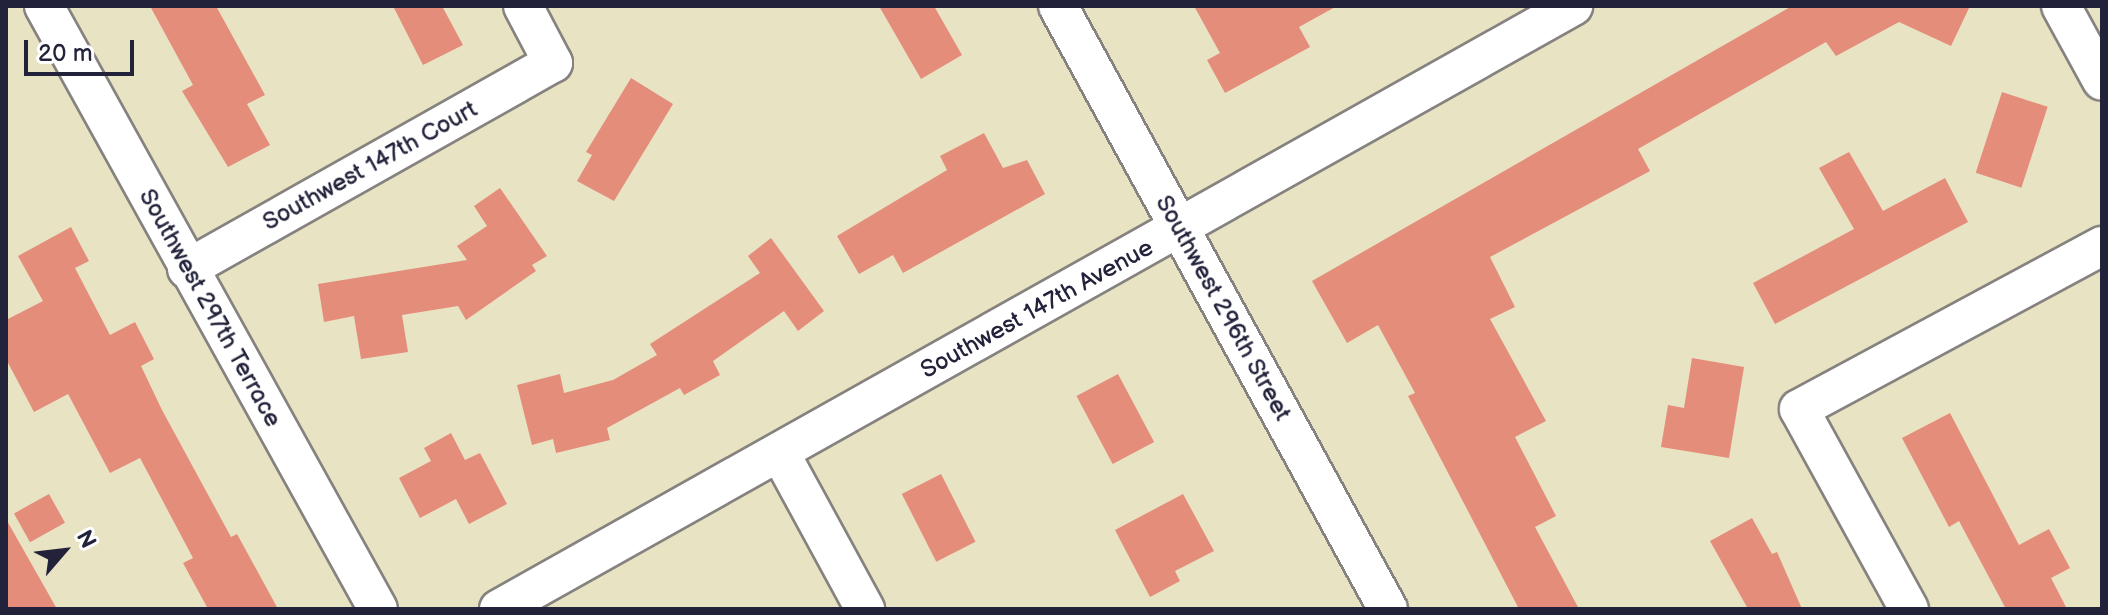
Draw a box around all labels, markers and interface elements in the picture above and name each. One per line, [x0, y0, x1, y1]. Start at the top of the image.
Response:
scale bar [28, 24, 138, 74]
text: 20 m [38, 39, 93, 68]
street label: Southwest 147th Court [258, 95, 482, 237]
street label: Southwest 297th Terrace [132, 184, 288, 432]
street label: Southwest 296th Street [1149, 190, 1297, 426]
street label: Southwest 147th Avenue [916, 233, 1158, 385]
north arrow [24, 511, 104, 591]
text: N [70, 526, 101, 553]

